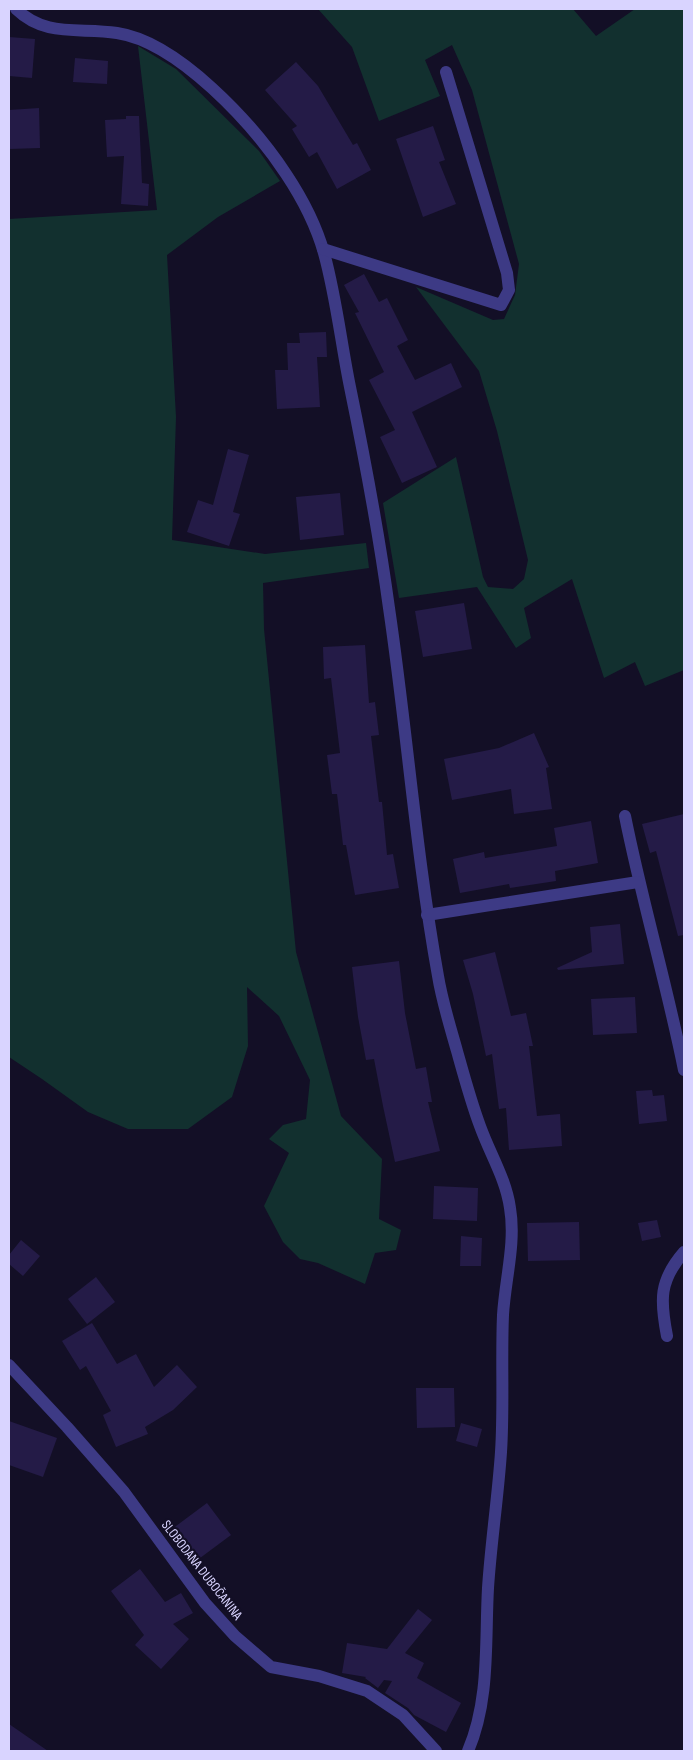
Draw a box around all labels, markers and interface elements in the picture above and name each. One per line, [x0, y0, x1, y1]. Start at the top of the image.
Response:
street label: SLOBODANA DUBOČANINA [158, 1517, 247, 1624]

